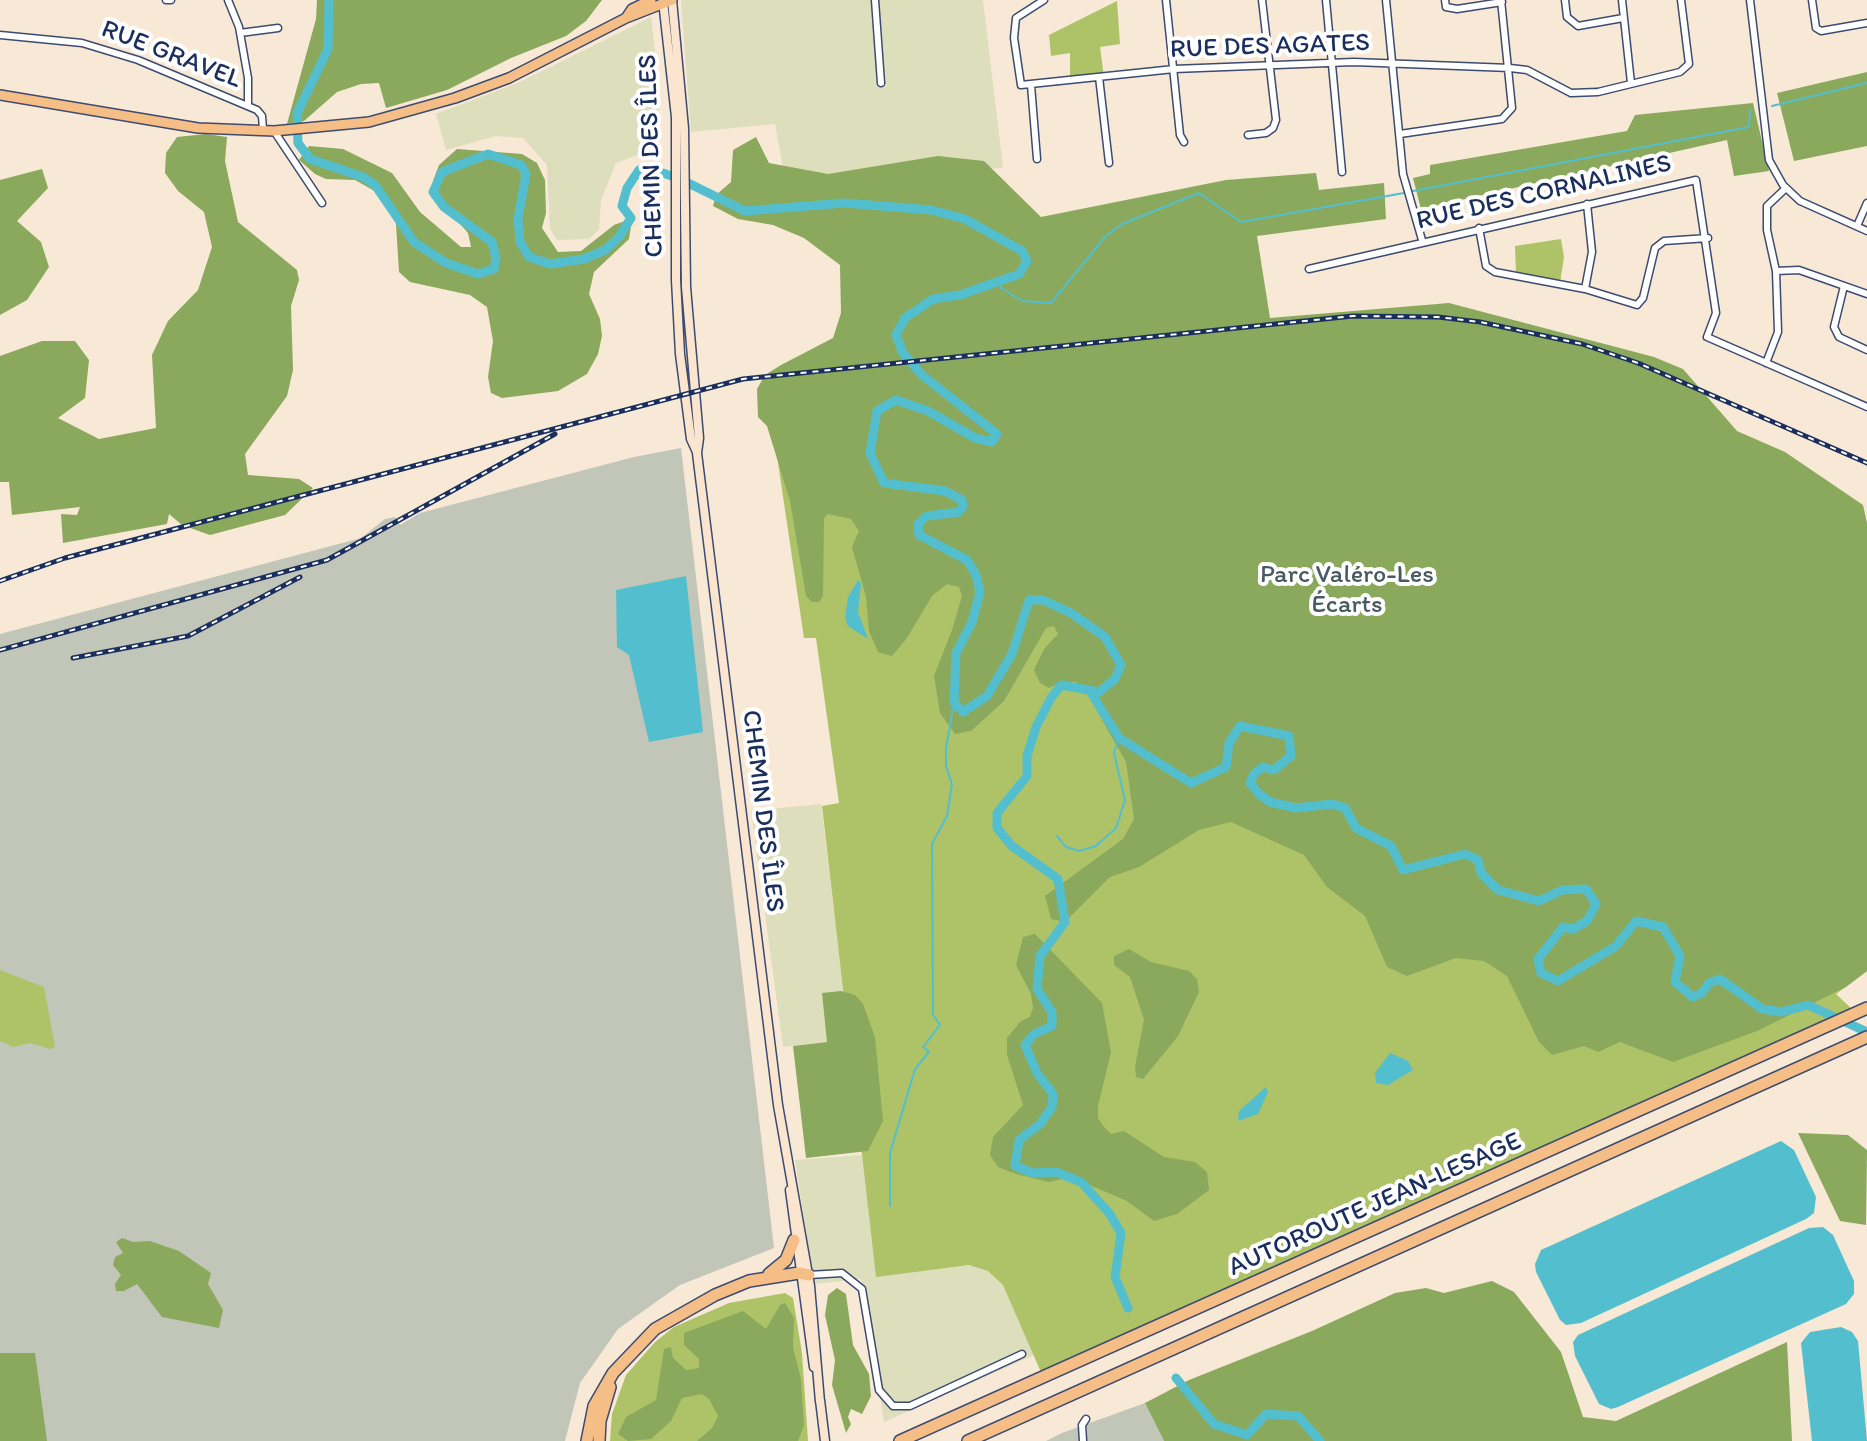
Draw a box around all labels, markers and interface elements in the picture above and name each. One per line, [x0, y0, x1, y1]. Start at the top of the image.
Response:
street label: RUE GRAVEL [97, 14, 245, 96]
street label: RUE DES AGATES [1170, 28, 1370, 66]
street label: CHEMIN DES ÎLES [633, 54, 671, 258]
street label: RUE DES CORNALINES [1414, 148, 1674, 238]
park label: Parc Valéro-Les Écarts [1260, 559, 1434, 620]
street label: CHEMIN DES ÎLES [734, 708, 790, 914]
street label: AUTOROUTE JEAN-LESAGE [1224, 1126, 1526, 1284]

